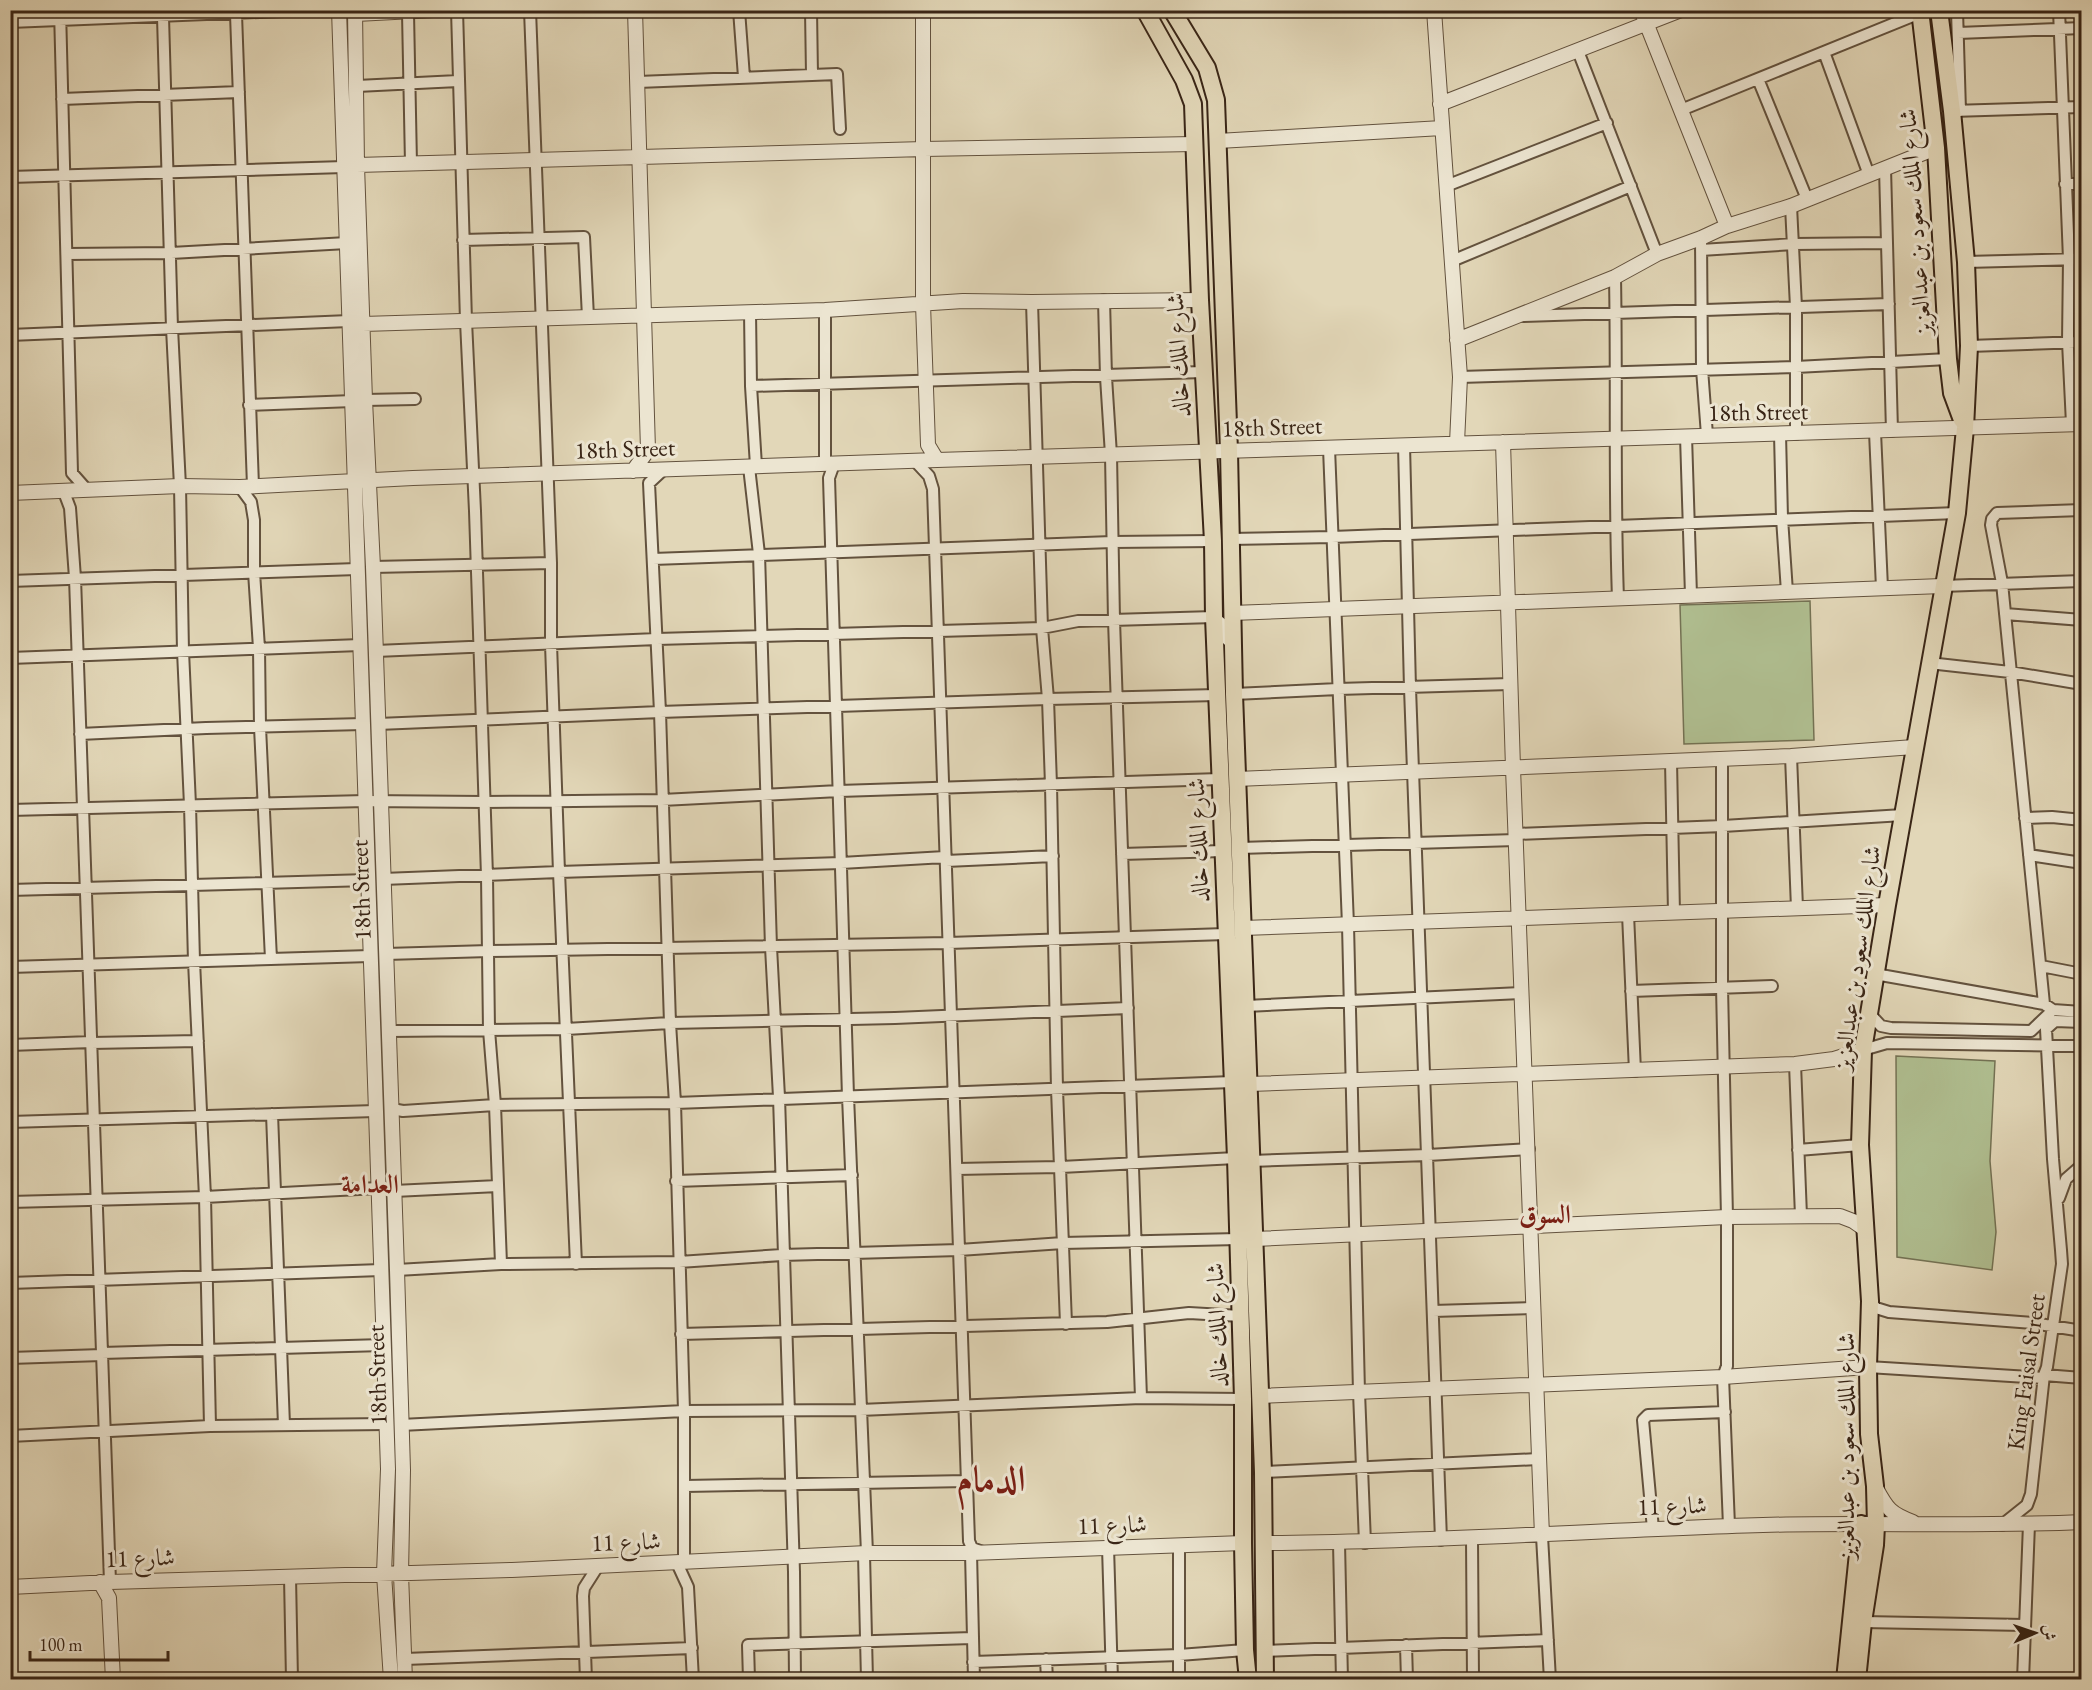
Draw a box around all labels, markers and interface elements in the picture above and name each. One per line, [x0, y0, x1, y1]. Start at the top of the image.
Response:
street label: شارع الملك سعود بن عبدالعزيز [1891, 108, 1943, 339]
street label: شارع الملك خالد [1159, 292, 1201, 418]
street label: 18th Street [1707, 395, 1809, 428]
street label: 18th Street [1221, 409, 1323, 444]
street label: 18th Street [574, 431, 676, 466]
street label: شارع الملك خالد [1180, 777, 1220, 903]
street label: 18th Street [343, 839, 378, 941]
street label: شارع الملك سعود بن عبدالعزيز [1825, 844, 1893, 1076]
district label: العدامة [341, 1167, 399, 1201]
district label: السوق [1519, 1197, 1571, 1231]
street label: شارع الملك خالد [1199, 1262, 1239, 1388]
street label: King Faisal Street [1999, 1291, 2052, 1452]
street label: 18th Street [359, 1324, 394, 1426]
street label: شارع الملك سعود بن عبدالعزيز [1830, 1333, 1866, 1562]
district label: الدمام [957, 1455, 1025, 1511]
street label: شارع 11 [1637, 1489, 1707, 1527]
street label: شارع 11 [1077, 1508, 1147, 1546]
street label: شارع 11 [591, 1525, 661, 1563]
street label: شارع 11 [105, 1541, 175, 1579]
north arrow [2005, 1603, 2065, 1663]
scale bar [30, 1624, 168, 1662]
text: ش [2039, 1624, 2060, 1641]
text: 100 m [39, 1633, 83, 1656]

